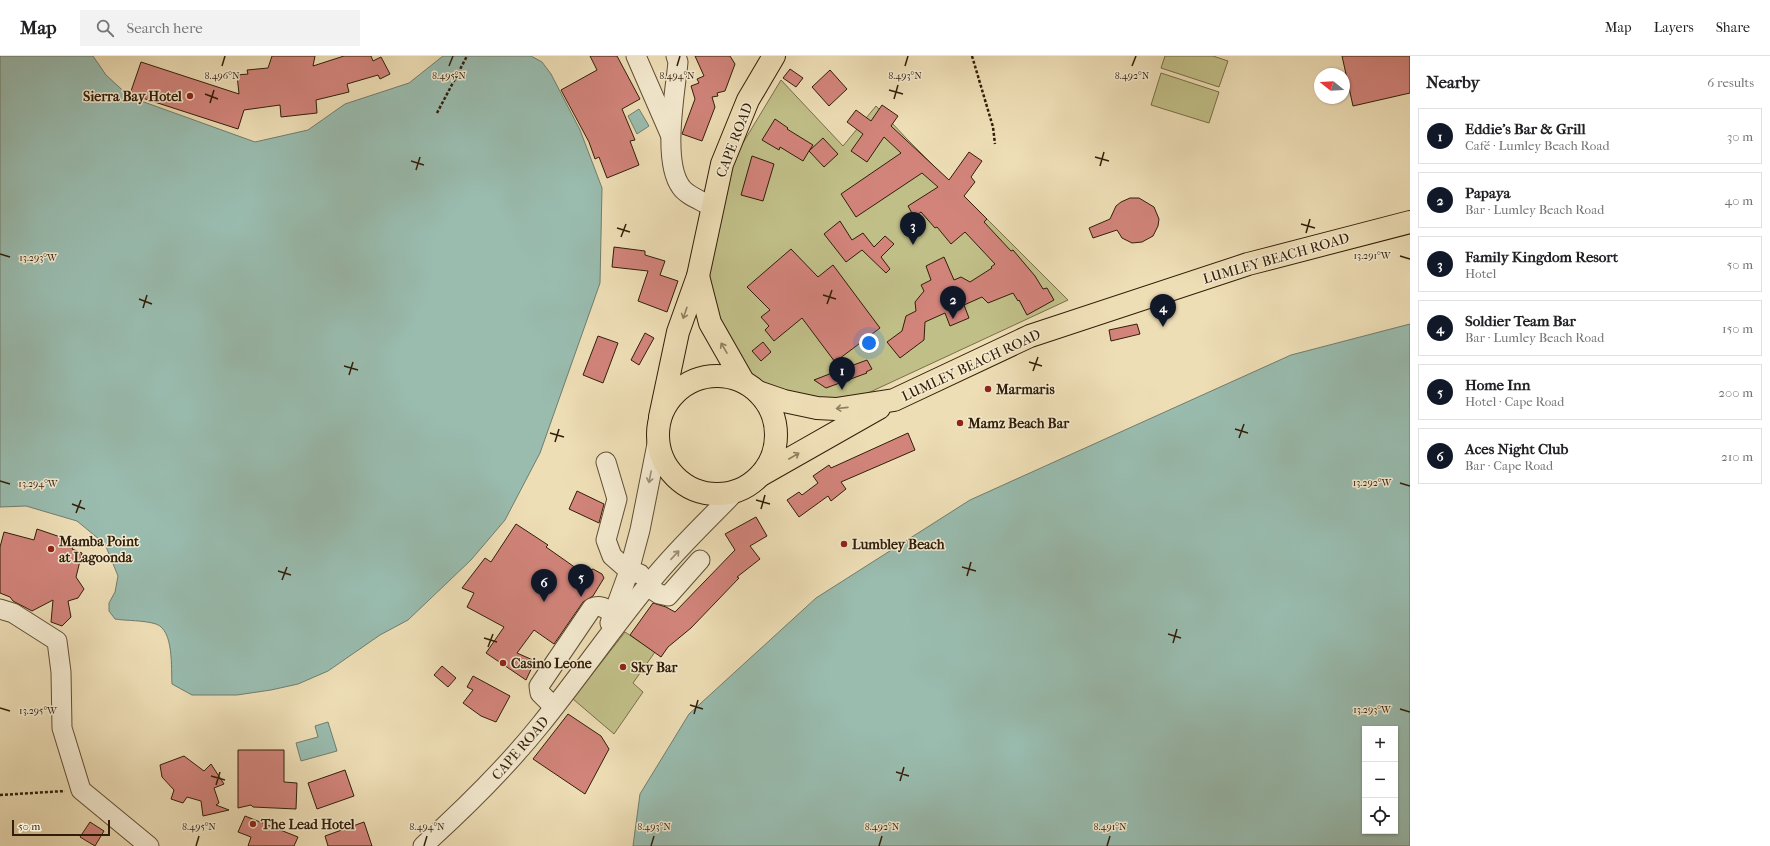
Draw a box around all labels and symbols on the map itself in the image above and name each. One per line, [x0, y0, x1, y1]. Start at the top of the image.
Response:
north arrow [1314, 68, 1350, 104]
text: 8.496°N [204, 70, 240, 82]
text: 8.495°N [432, 70, 466, 82]
text: 8.494°N [659, 70, 695, 82]
text: 8.493°N [888, 70, 922, 82]
text: 8.492°N [1115, 70, 1150, 82]
place label: Sierra Bay Hotel [83, 88, 182, 105]
marker: Sierra Bay Hotel [185, 91, 195, 101]
street label: CAPE ROAD [712, 100, 757, 180]
pin: 3 [900, 212, 926, 245]
street label: LUMLEY BEACH ROAD [1201, 229, 1352, 288]
text: 13.291°W [1353, 250, 1392, 262]
text: 13.293°W [19, 252, 58, 264]
pin: 2 [940, 286, 966, 319]
pin: 4 [1150, 294, 1176, 327]
one-way arrow [680, 306, 688, 318]
street label: LUMLEY BEACH ROAD [899, 326, 1044, 405]
your location [859, 333, 879, 353]
one-way arrow [719, 342, 727, 354]
pin: 1 [829, 357, 855, 390]
place label: Marmaris [995, 381, 1055, 398]
marker: Marmaris [983, 384, 993, 394]
one-way arrow [836, 404, 849, 412]
place label: Mamz Beach Bar [967, 415, 1070, 432]
marker: Mamz Beach Bar [955, 418, 965, 428]
one-way arrow [788, 452, 800, 460]
one-way arrow [646, 471, 654, 484]
text: 13.292°W [1353, 477, 1392, 489]
text: 13.294°W [18, 478, 59, 490]
place label: Mamba Point at Lagoonda [58, 533, 140, 566]
place label: Lumbley Beach [852, 536, 946, 553]
marker: Lumbley Beach [839, 539, 849, 549]
marker: Mamba Point at Lagoonda [46, 544, 56, 554]
one-way arrow [670, 550, 680, 560]
pin: 5 [568, 564, 594, 597]
pin: 6 [531, 569, 557, 602]
place label: Casino Leone [511, 655, 592, 672]
marker: Casino Leone [498, 658, 508, 668]
place label: Sky Bar [631, 659, 678, 676]
marker: Sky Bar [618, 662, 628, 672]
text: 13.293°W [1353, 704, 1392, 716]
text: 13.295°W [19, 705, 58, 717]
street label: CAPE ROAD [488, 713, 553, 784]
place label: The Lead Hotel [260, 816, 355, 833]
scale bar [12, 818, 110, 837]
marker: The Lead Hotel [248, 819, 258, 829]
text: 8.495°N [182, 821, 216, 833]
text: 8.494°N [409, 821, 445, 833]
text: 8.493°N [637, 821, 671, 833]
text: 8.492°N [865, 821, 900, 833]
text: 8.491°N [1093, 821, 1127, 833]

